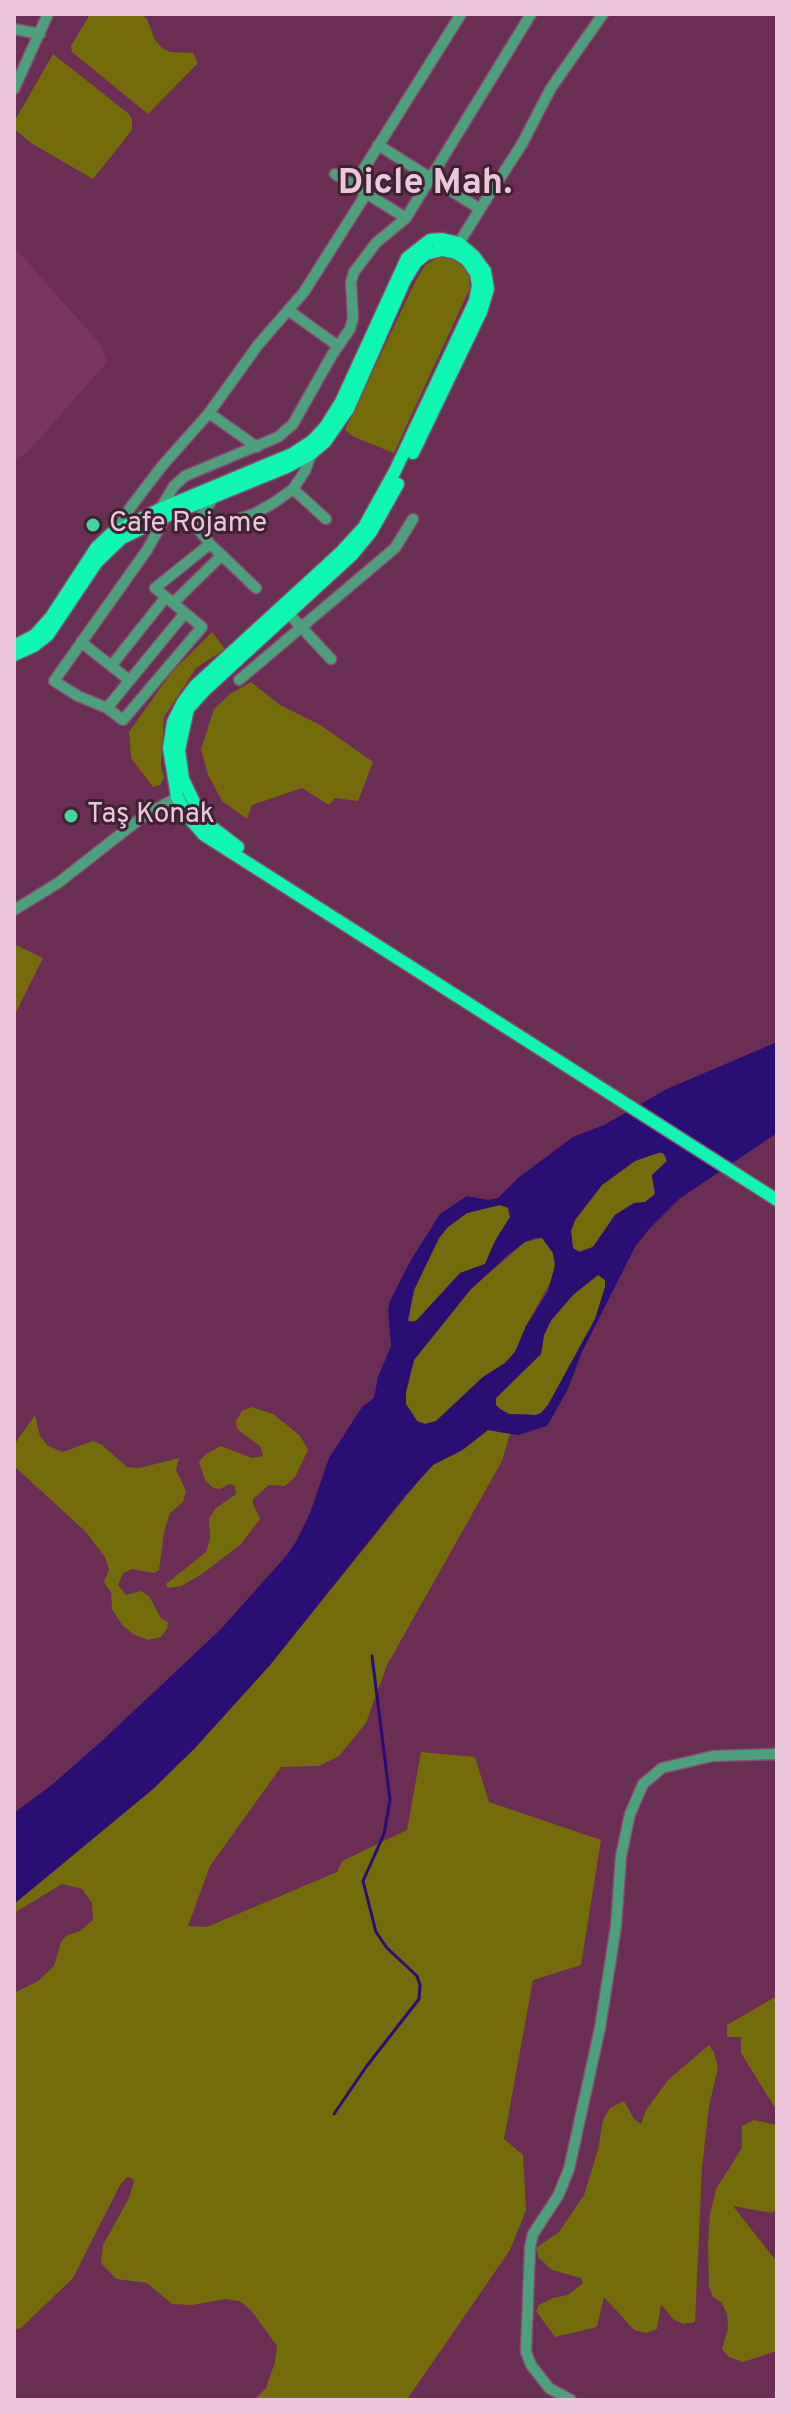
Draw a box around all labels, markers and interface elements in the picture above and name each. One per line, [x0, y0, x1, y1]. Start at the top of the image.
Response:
district label: Dicle Mah. [338, 164, 512, 208]
place label: Cafe Rojame [109, 508, 267, 542]
marker: Cafe Rojame [84, 516, 102, 534]
place label: Taş Konak [87, 799, 215, 833]
marker: Taş Konak [62, 807, 80, 825]

